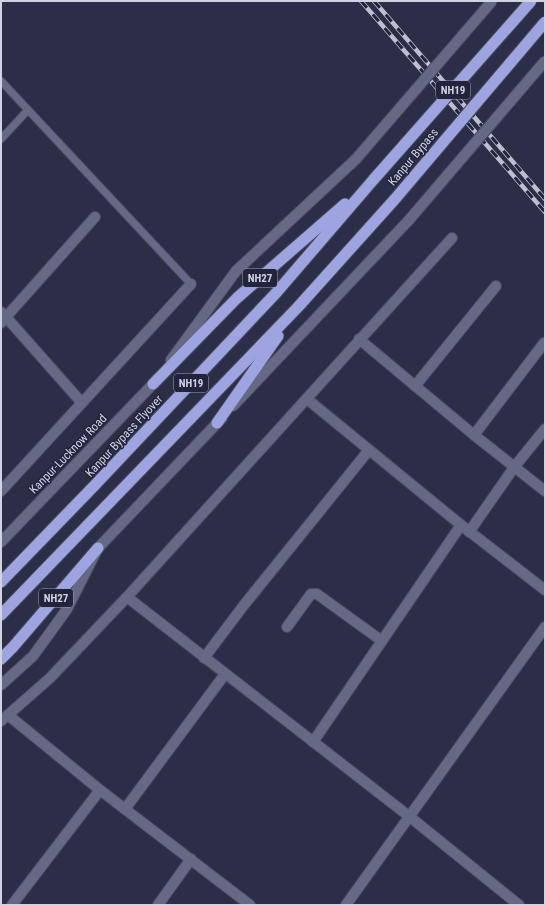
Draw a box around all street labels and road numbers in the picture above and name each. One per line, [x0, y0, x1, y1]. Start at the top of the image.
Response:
road number: NH19 [436, 81, 470, 99]
street label: Kanpur Bypass [385, 126, 441, 188]
road number: NH27 [243, 269, 277, 287]
road number: NH19 [174, 374, 208, 392]
street label: Kanpur Bypass Flyover [82, 392, 166, 480]
street label: Kanpur-Lucknow Road [26, 411, 110, 497]
road number: NH27 [39, 589, 73, 607]

